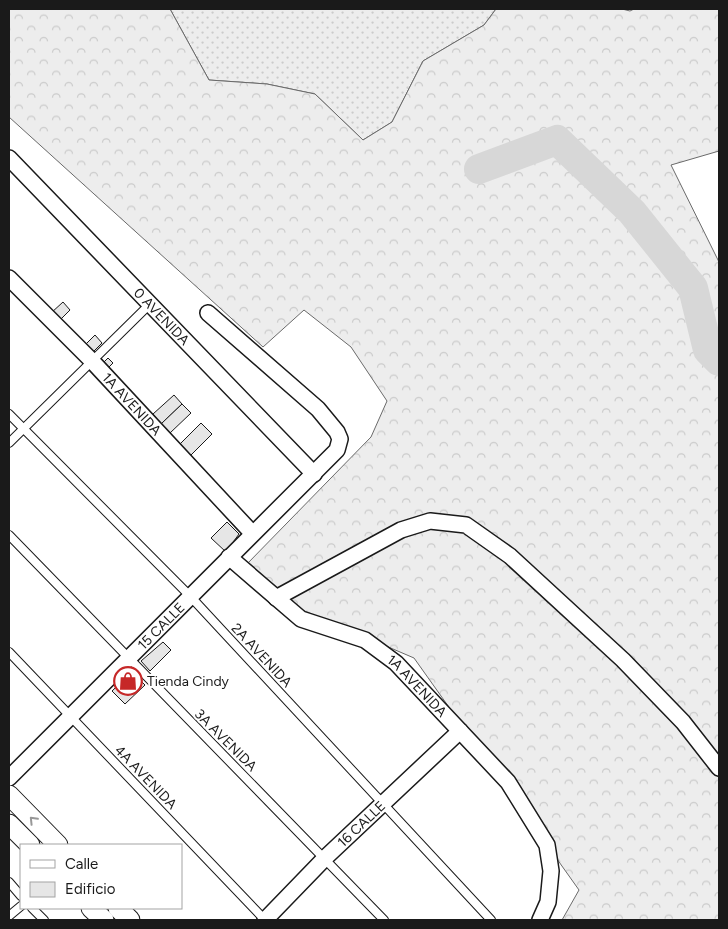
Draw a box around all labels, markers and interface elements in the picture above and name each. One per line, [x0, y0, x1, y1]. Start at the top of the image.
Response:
street label: 0 AVENIDA [130, 284, 193, 349]
street label: 1A AVENIDA [98, 369, 165, 439]
street label: 15 CALLE [134, 599, 189, 653]
street label: 2A AVENIDA [228, 620, 296, 691]
street label: 1A AVENIDA [384, 651, 451, 721]
shop icon: Tienda Cindy [113, 666, 143, 696]
place label: Tienda Cindy [147, 673, 230, 690]
street label: 3A AVENIDA [191, 706, 261, 775]
street label: 4A AVENIDA [111, 742, 181, 813]
street label: 16 CALLE [334, 798, 389, 851]
one-way arrow [30, 817, 39, 826]
legend [20, 844, 182, 909]
text: Calle [65, 855, 98, 873]
text: Edificio [65, 880, 116, 898]

